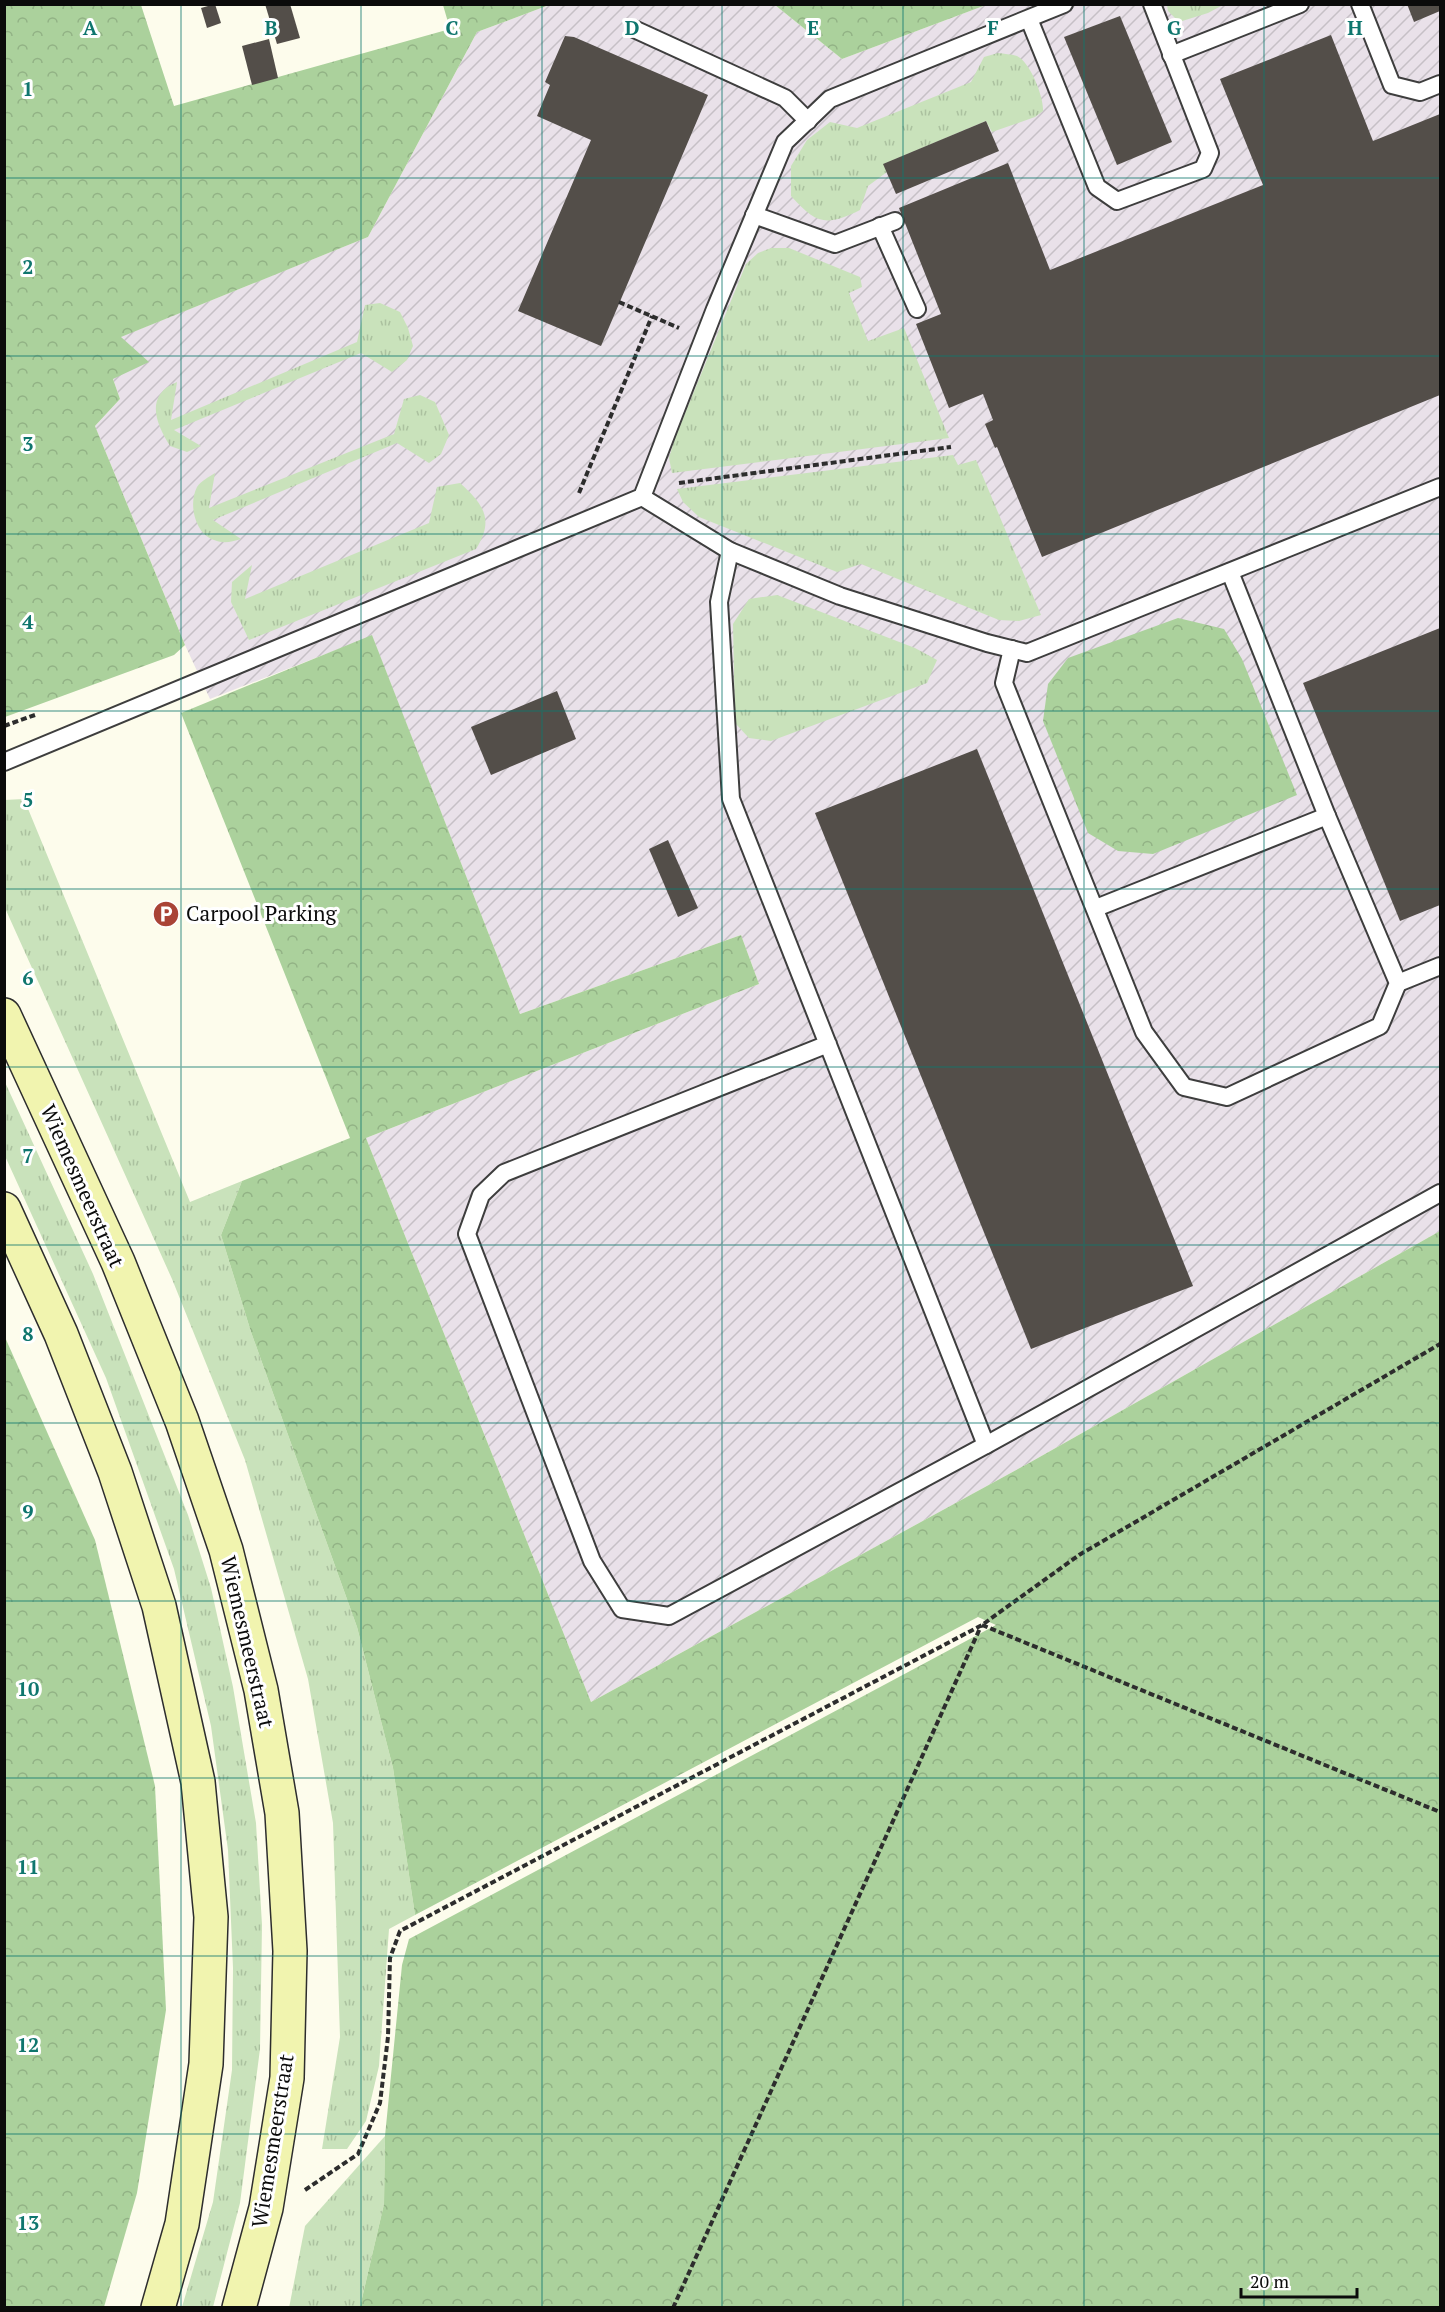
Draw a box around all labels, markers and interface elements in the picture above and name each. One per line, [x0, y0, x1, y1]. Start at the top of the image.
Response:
text: A [83, 14, 98, 41]
text: B [265, 14, 278, 41]
text: C [445, 14, 459, 41]
text: D [625, 14, 639, 41]
text: E [807, 14, 819, 41]
text: F [987, 14, 999, 41]
text: G [1167, 14, 1181, 41]
text: H [1347, 14, 1363, 41]
text: 1 [22, 75, 34, 102]
text: 2 [22, 253, 34, 280]
text: 3 [22, 430, 34, 457]
text: 4 [22, 608, 34, 635]
text: 5 [22, 786, 34, 813]
parking icon: Carpool Parking [151, 899, 181, 929]
place label: Carpool Parking [186, 899, 338, 927]
text: 6 [22, 964, 34, 991]
street label: Wiemesmeerstraat [34, 1100, 131, 1272]
text: 7 [22, 1142, 34, 1169]
text: 8 [22, 1320, 34, 1347]
text: 9 [22, 1498, 34, 1525]
street label: Wiemesmeerstraat [215, 1553, 281, 1731]
text: 10 [17, 1675, 39, 1702]
text: 11 [17, 1853, 39, 1880]
text: 12 [17, 2031, 39, 2058]
street label: Wiemesmeerstraat [244, 2052, 300, 2230]
text: 13 [17, 2209, 39, 2236]
scale bar [1241, 2261, 1356, 2299]
text: 20 m [1250, 2269, 1290, 2293]

